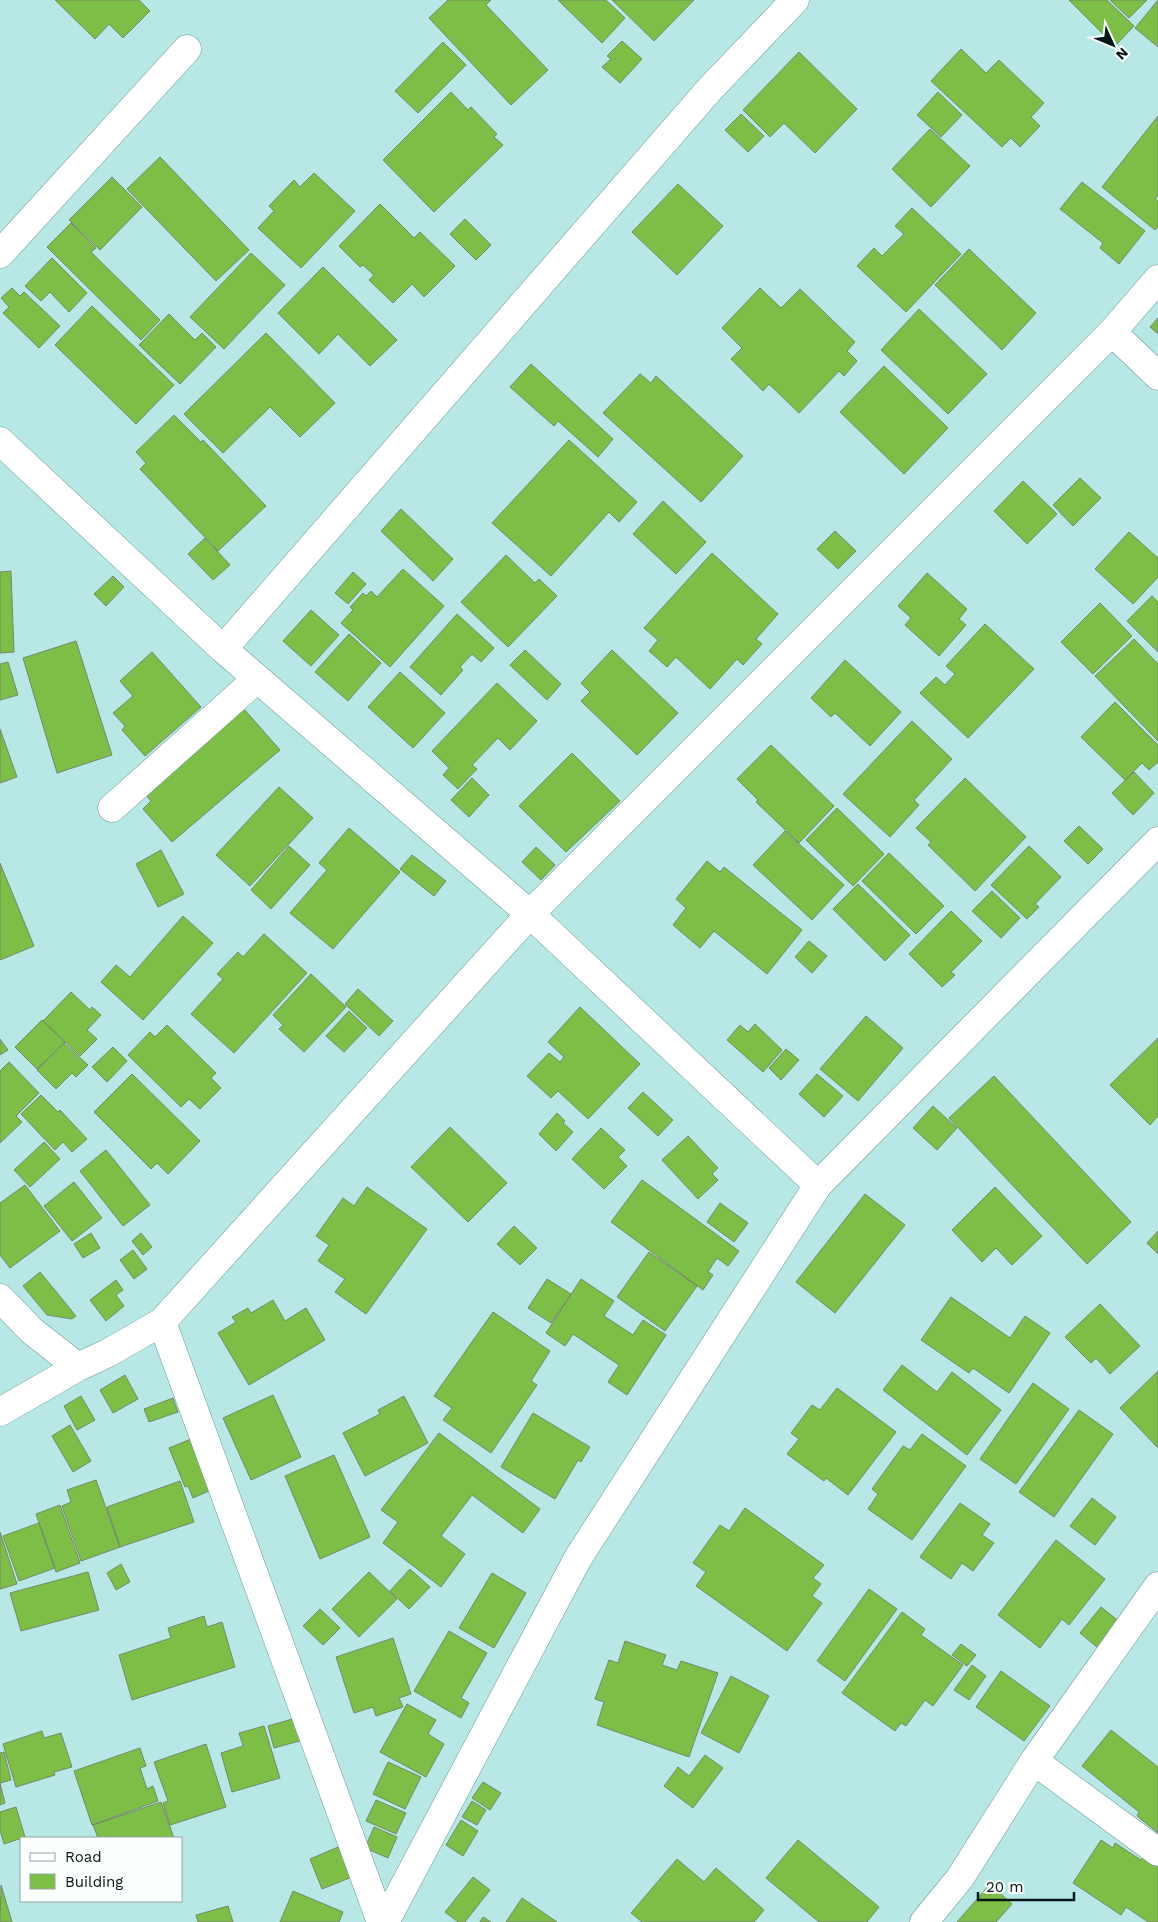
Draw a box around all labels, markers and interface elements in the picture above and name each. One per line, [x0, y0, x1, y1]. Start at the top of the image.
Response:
north arrow [1088, 20, 1138, 70]
text: N [1113, 45, 1132, 63]
legend [20, 1837, 182, 1902]
text: Road [65, 1848, 102, 1866]
scale bar [978, 1870, 1074, 1902]
text: Building [65, 1873, 123, 1891]
text: 20 m [986, 1878, 1024, 1896]

